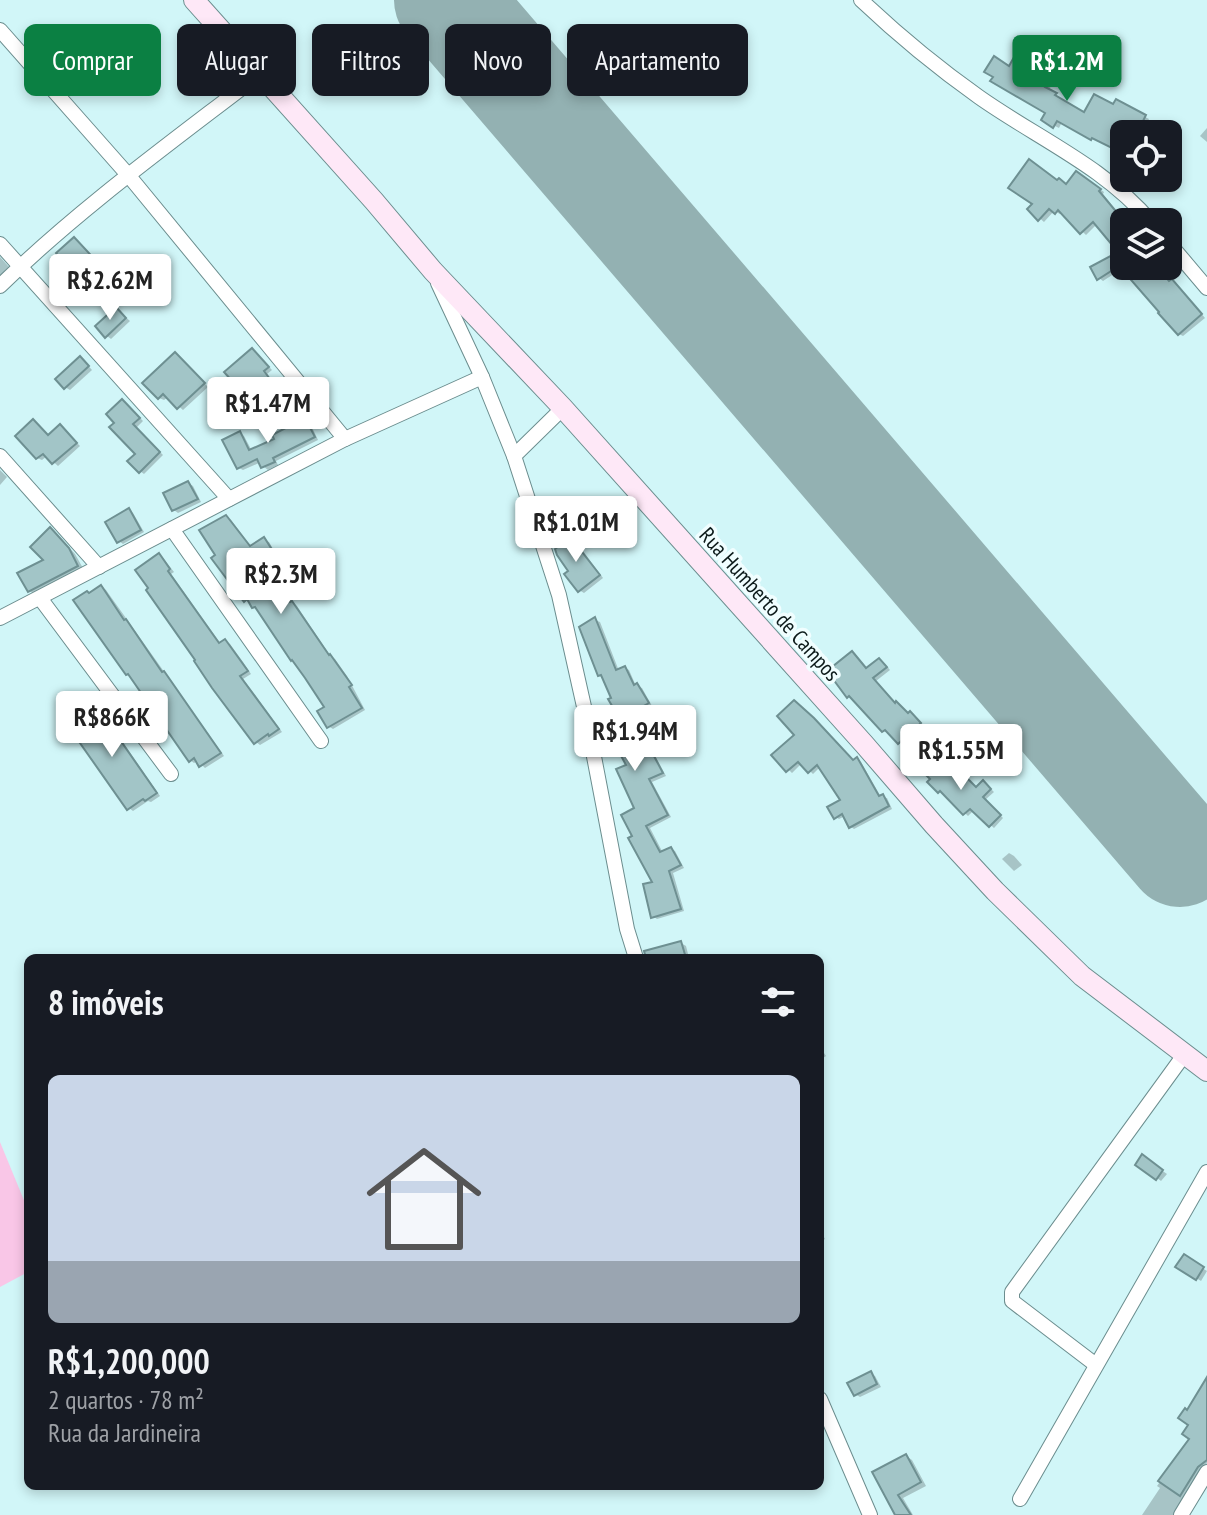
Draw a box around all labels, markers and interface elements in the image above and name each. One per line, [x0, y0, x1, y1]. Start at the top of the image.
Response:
chip: Comprar [24, 24, 161, 96]
chip: Alugar [177, 24, 296, 96]
chip: Filtros [312, 24, 429, 96]
chip: Novo [445, 24, 551, 96]
chip: Apartamento [567, 24, 748, 96]
pin: R$1.2M [1002, 35, 1132, 103]
text: R$1.2M [1030, 44, 1104, 77]
map controls [1110, 120, 1182, 280]
button: locate [1110, 120, 1182, 192]
button: layers [1110, 208, 1182, 280]
pin: R$2.62M [36, 254, 184, 322]
text: R$2.62M [67, 263, 153, 296]
pin: R$1.47M [194, 377, 342, 445]
text: R$1.47M [225, 386, 311, 419]
pin: R$1.01M [502, 496, 650, 564]
text: R$1.01M [533, 505, 619, 538]
street label: Rua Humberto de Campos [694, 521, 846, 687]
pin: R$2.3M [216, 548, 346, 616]
text: R$2.3M [244, 557, 318, 590]
pin: R$866K [47, 691, 177, 759]
text: R$866K [74, 700, 150, 733]
pin: R$1.94M [561, 705, 709, 773]
text: R$1.94M [592, 714, 678, 747]
pin: R$1.55M [887, 724, 1035, 792]
text: R$1.55M [918, 733, 1004, 766]
text: 8 imóveis [48, 980, 164, 1024]
icon: filters [756, 980, 800, 1024]
icon: home [352, 1127, 496, 1271]
text: R$1,200,000 [48, 1339, 210, 1383]
text: 2 quartos · 78 m² [48, 1383, 204, 1416]
text: Rua da Jardineira [48, 1416, 201, 1449]

